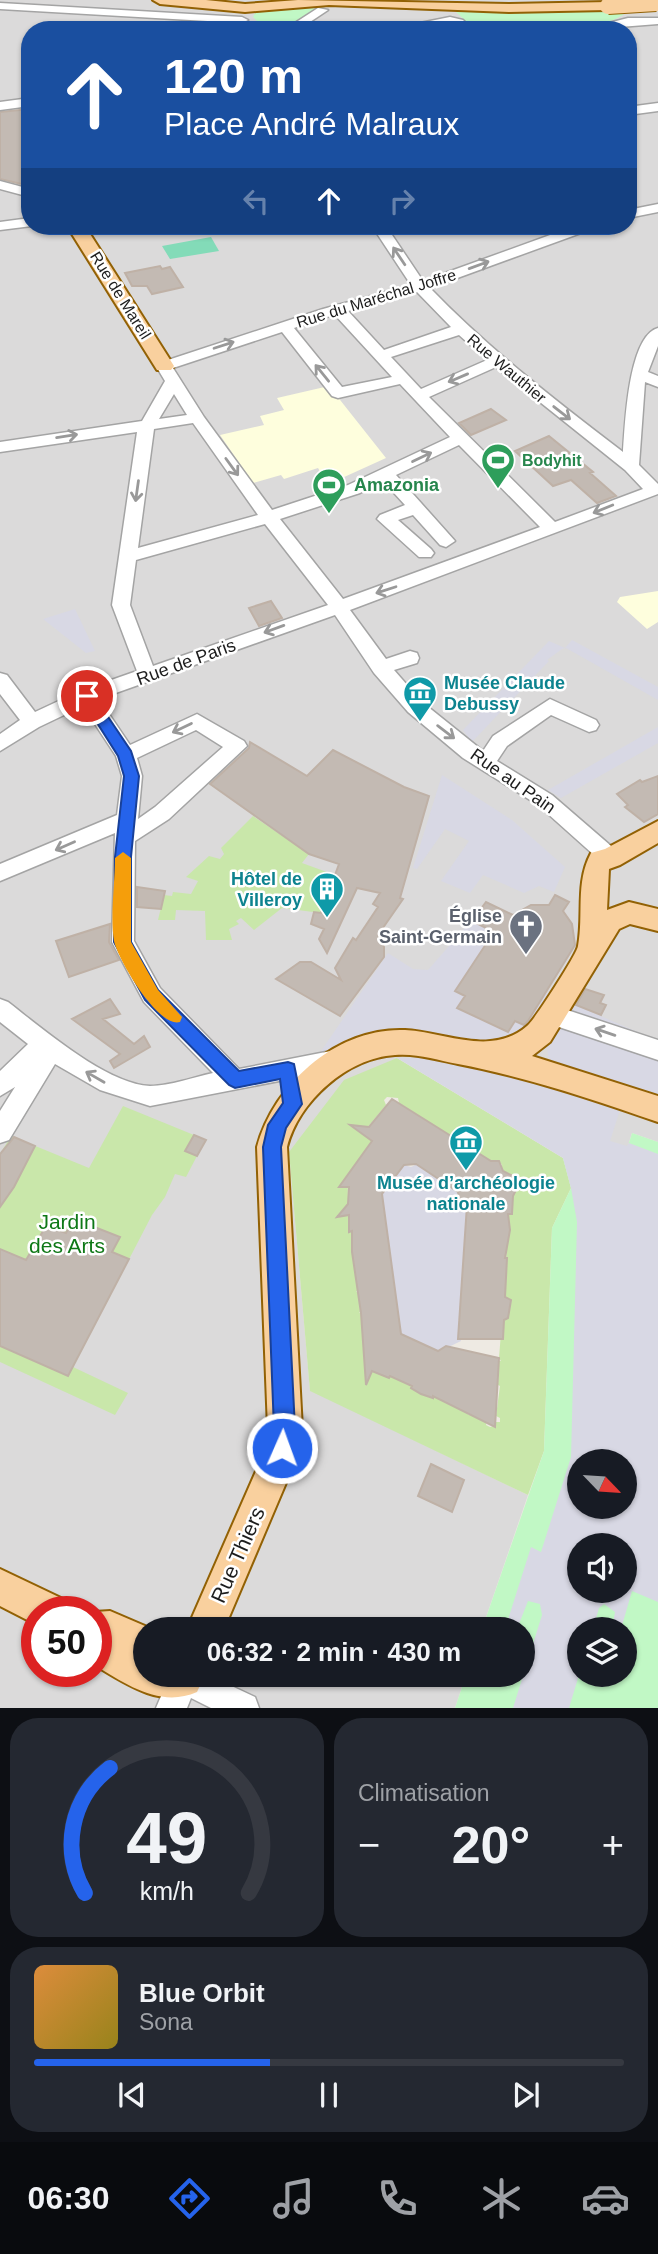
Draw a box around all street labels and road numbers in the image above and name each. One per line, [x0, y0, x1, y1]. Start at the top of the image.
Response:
street label: Rue de Mareil [87, 249, 154, 342]
street label: Rue du Maréchal Joffre [294, 266, 458, 331]
street label: Rue Wauthier [464, 331, 550, 407]
street label: Rue de Paris [134, 635, 238, 689]
street label: Rue au Pain [467, 744, 559, 818]
street label: Rue Thiers [206, 1503, 269, 1606]

